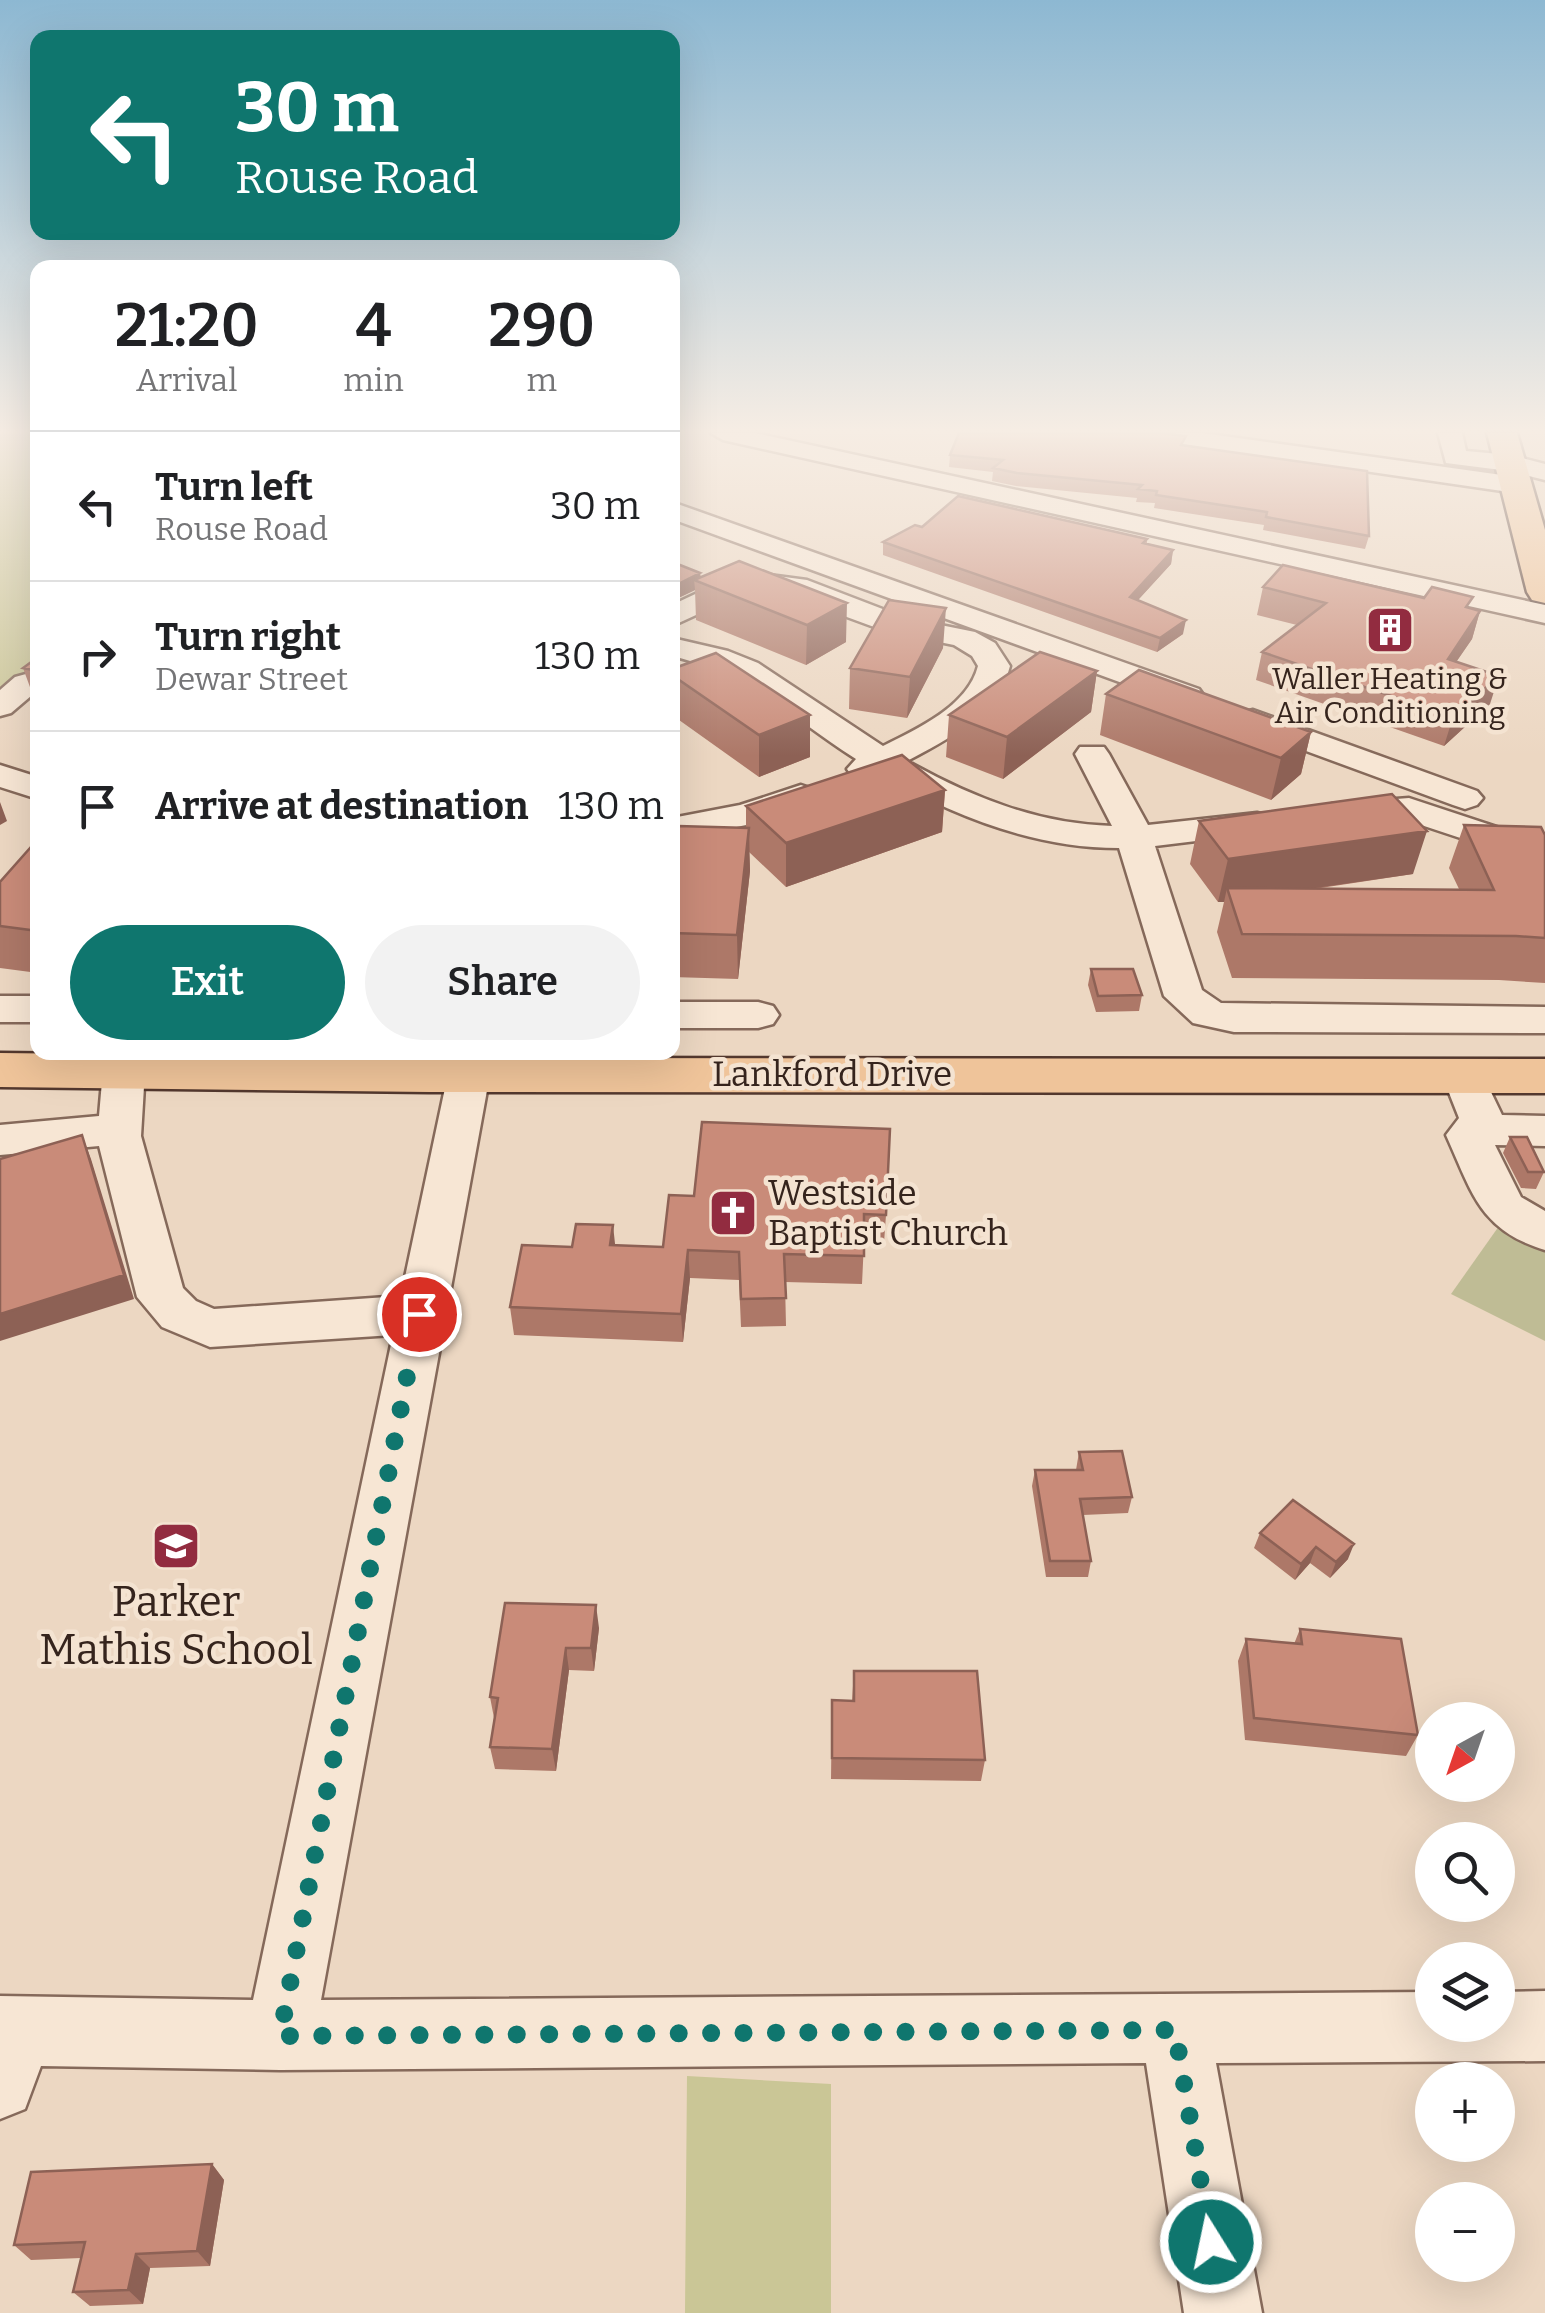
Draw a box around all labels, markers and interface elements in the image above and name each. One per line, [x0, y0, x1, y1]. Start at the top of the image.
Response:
text: 30 m [235, 66, 399, 150]
icon: left [70, 70, 200, 200]
text: Rouse Road [235, 151, 478, 205]
text: 21:20 [115, 290, 259, 362]
text: 4 [355, 290, 392, 362]
text: 290 [488, 290, 595, 362]
text: Arrival [136, 361, 237, 399]
text: min [343, 361, 404, 399]
text: m [527, 361, 557, 399]
text: Turn left [155, 464, 313, 510]
icon: left [70, 479, 125, 534]
text: 30 m [550, 483, 640, 529]
text: Rouse Road [155, 510, 328, 548]
building icon: Waller Heating & Air Conditioning [1364, 604, 1416, 656]
text: Turn right [155, 614, 341, 660]
icon: right [70, 629, 125, 684]
text: 130 m [535, 633, 640, 679]
text: Dewar Street [155, 660, 348, 698]
place label: Waller Heating & Air Conditioning [1272, 661, 1508, 731]
icon: arrive [70, 779, 125, 834]
text: Arrive at destination [155, 783, 528, 829]
text: 130 m [558, 783, 664, 829]
button: Exit [70, 925, 345, 1040]
button: Share [365, 925, 640, 1040]
street label: Lankford Drive [712, 1053, 952, 1095]
place label: Westside Baptist Church [768, 1172, 1008, 1254]
church icon: Westside Baptist Church [707, 1187, 759, 1239]
pin [377, 1272, 462, 1357]
icon: arrive [392, 1287, 447, 1342]
school or university icon: Parker Mathis School [150, 1520, 202, 1572]
place label: Parker Mathis School [39, 1577, 313, 1675]
north arrow [1415, 1702, 1515, 1802]
map controls [1415, 1702, 1515, 2282]
button: search [1415, 1822, 1515, 1922]
button: layers [1415, 1942, 1515, 2042]
button: + [1415, 2062, 1515, 2162]
button: − [1415, 2182, 1515, 2282]
position arrow [1159, 2190, 1263, 2294]

